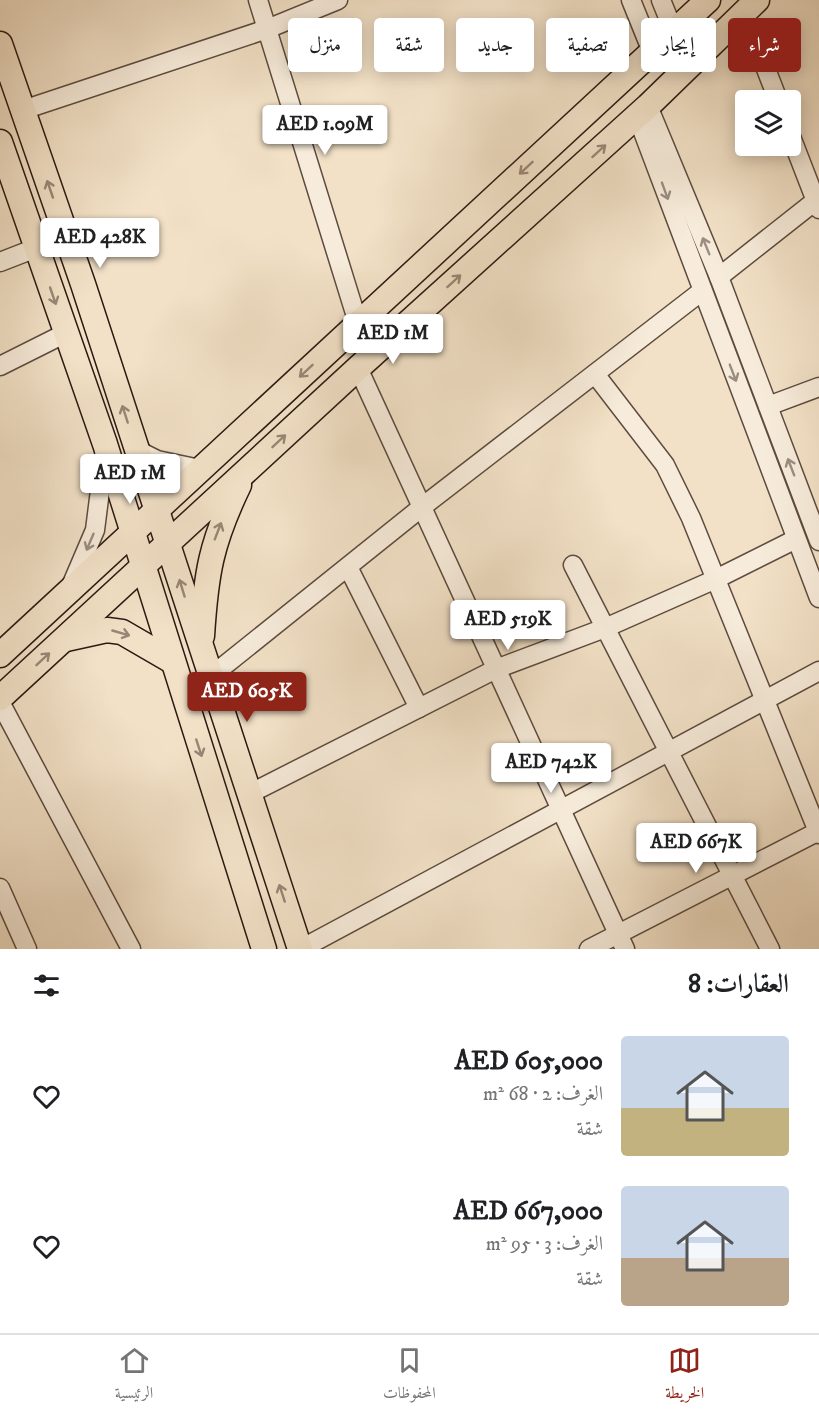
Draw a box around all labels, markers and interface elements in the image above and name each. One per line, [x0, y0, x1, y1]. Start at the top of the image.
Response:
chip: منزل [288, 18, 362, 72]
chip: شقة [374, 18, 444, 72]
chip: جديد [456, 18, 534, 72]
chip: تصفية [546, 18, 629, 72]
chip: إيجار [641, 18, 716, 72]
chip: شراء [728, 18, 801, 72]
map controls [735, 90, 801, 156]
button: layers [735, 90, 801, 156]
pin: AED 1.09M [256, 105, 394, 156]
text: AED 1.09M [276, 112, 374, 137]
one-way arrow [591, 144, 606, 158]
one-way arrow [519, 161, 534, 175]
one-way arrow [43, 180, 54, 199]
one-way arrow [660, 181, 671, 200]
pin: AED 428K [38, 218, 162, 269]
text: AED 428K [54, 225, 146, 250]
one-way arrow [700, 237, 711, 255]
one-way arrow [446, 274, 461, 288]
one-way arrow [49, 287, 60, 305]
pin: AED 1M [344, 314, 442, 365]
text: AED 1M [357, 321, 429, 346]
one-way arrow [298, 364, 313, 378]
one-way arrow [728, 364, 739, 382]
one-way arrow [119, 405, 130, 424]
one-way arrow [271, 434, 286, 448]
pin: AED 1M [81, 454, 179, 505]
one-way arrow [785, 458, 796, 477]
text: AED 1M [94, 461, 166, 486]
one-way arrow [213, 522, 224, 541]
one-way arrow [84, 533, 95, 551]
one-way arrow [176, 579, 187, 598]
pin: AED 519K [446, 600, 570, 651]
text: AED 519K [464, 607, 552, 632]
one-way arrow [111, 628, 130, 639]
one-way arrow [35, 652, 50, 666]
pin: AED 605K [185, 672, 309, 723]
text: AED 605K [201, 679, 293, 704]
one-way arrow [195, 738, 206, 757]
pin: AED 742K [489, 743, 613, 794]
text: AED 742K [505, 750, 597, 775]
pin: AED 667K [634, 823, 758, 874]
text: AED 667K [650, 830, 742, 855]
one-way arrow [275, 884, 286, 903]
text: العقارات: 8 [688, 968, 789, 1001]
icon: filters [30, 969, 63, 1002]
text: AED 605,000 [454, 1045, 603, 1078]
icon: home [669, 1060, 741, 1132]
icon: heart [30, 1080, 63, 1113]
text: الغرف: 2 · 68 m² [483, 1082, 603, 1107]
text: شقة [577, 1117, 603, 1142]
text: AED 667,000 [454, 1195, 603, 1228]
icon: home [669, 1210, 741, 1282]
icon: heart [30, 1230, 63, 1263]
text: الغرف: 3 · 95 m² [486, 1232, 603, 1257]
text: شقة [577, 1267, 603, 1292]
tab: الرئيسية [115, 1344, 153, 1408]
tab: المحفوظات [383, 1344, 436, 1408]
tab: الخريطة [665, 1344, 704, 1408]

